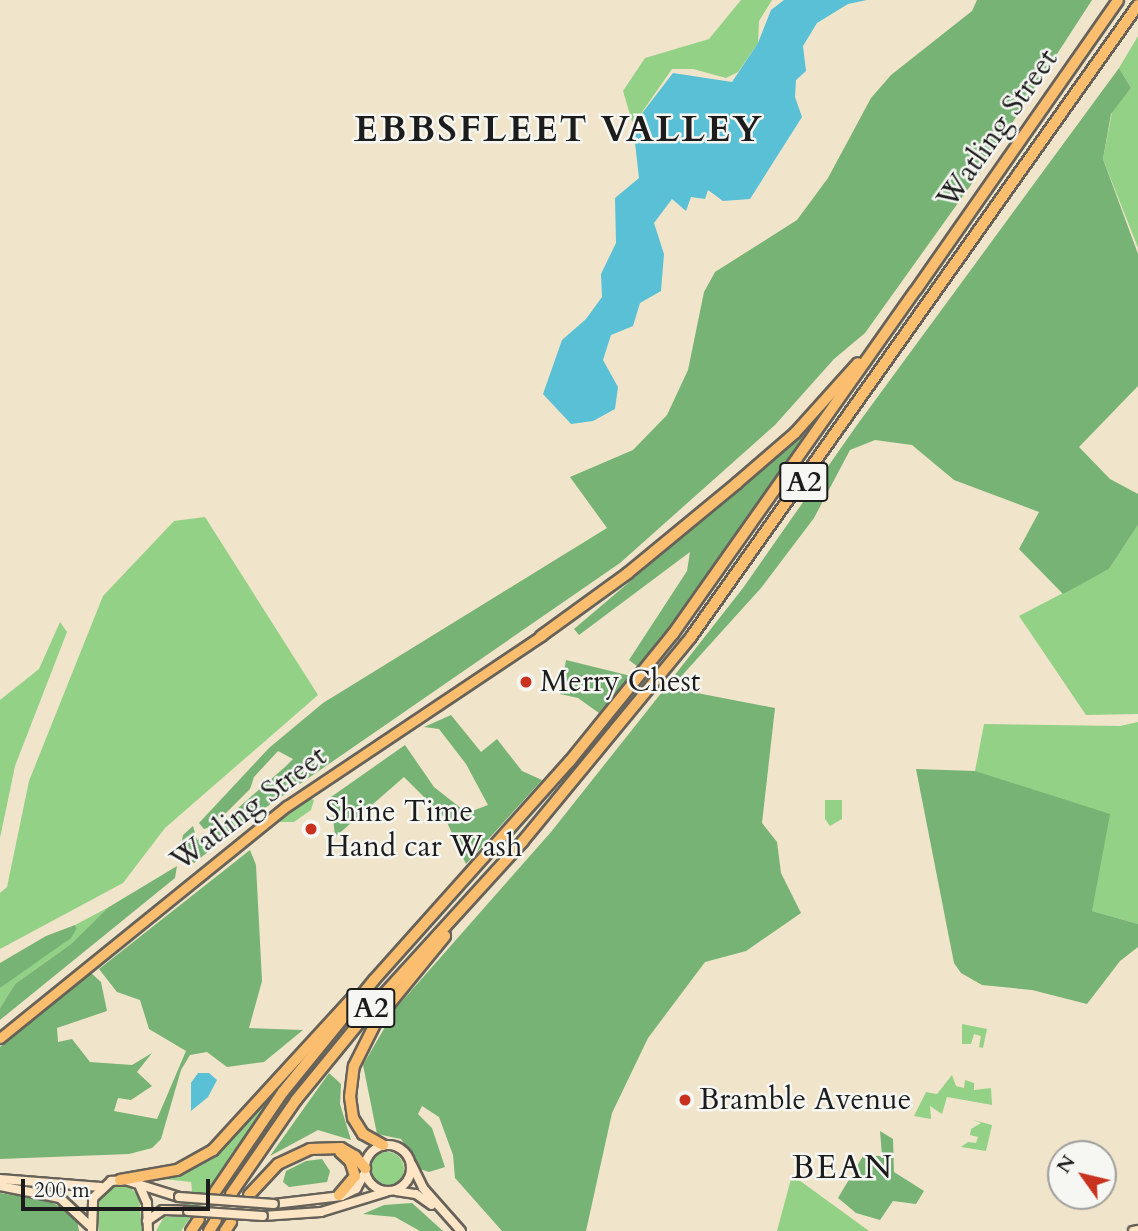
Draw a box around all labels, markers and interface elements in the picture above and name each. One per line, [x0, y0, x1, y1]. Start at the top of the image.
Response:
street label: Watling Street [930, 43, 1066, 215]
district label: EBBSFLEET VALLEY [356, 107, 762, 151]
road number: A2 [778, 458, 830, 506]
place label: Merry Chest [540, 664, 700, 700]
marker: Merry Chest [518, 674, 534, 690]
street label: Watling Street [164, 739, 334, 879]
place label: Shine Time Hand car Wash [325, 794, 522, 864]
marker: Shine Time Hand car Wash [303, 821, 319, 837]
road number: A2 [345, 984, 397, 1032]
place label: Bramble Avenue [699, 1082, 911, 1118]
marker: Bramble Avenue [677, 1092, 693, 1108]
north arrow [1047, 1140, 1117, 1210]
district label: BEAN [792, 1148, 894, 1188]
text: N [1051, 1150, 1082, 1178]
scale bar [24, 1164, 214, 1208]
text: 200 m [34, 1176, 90, 1205]

